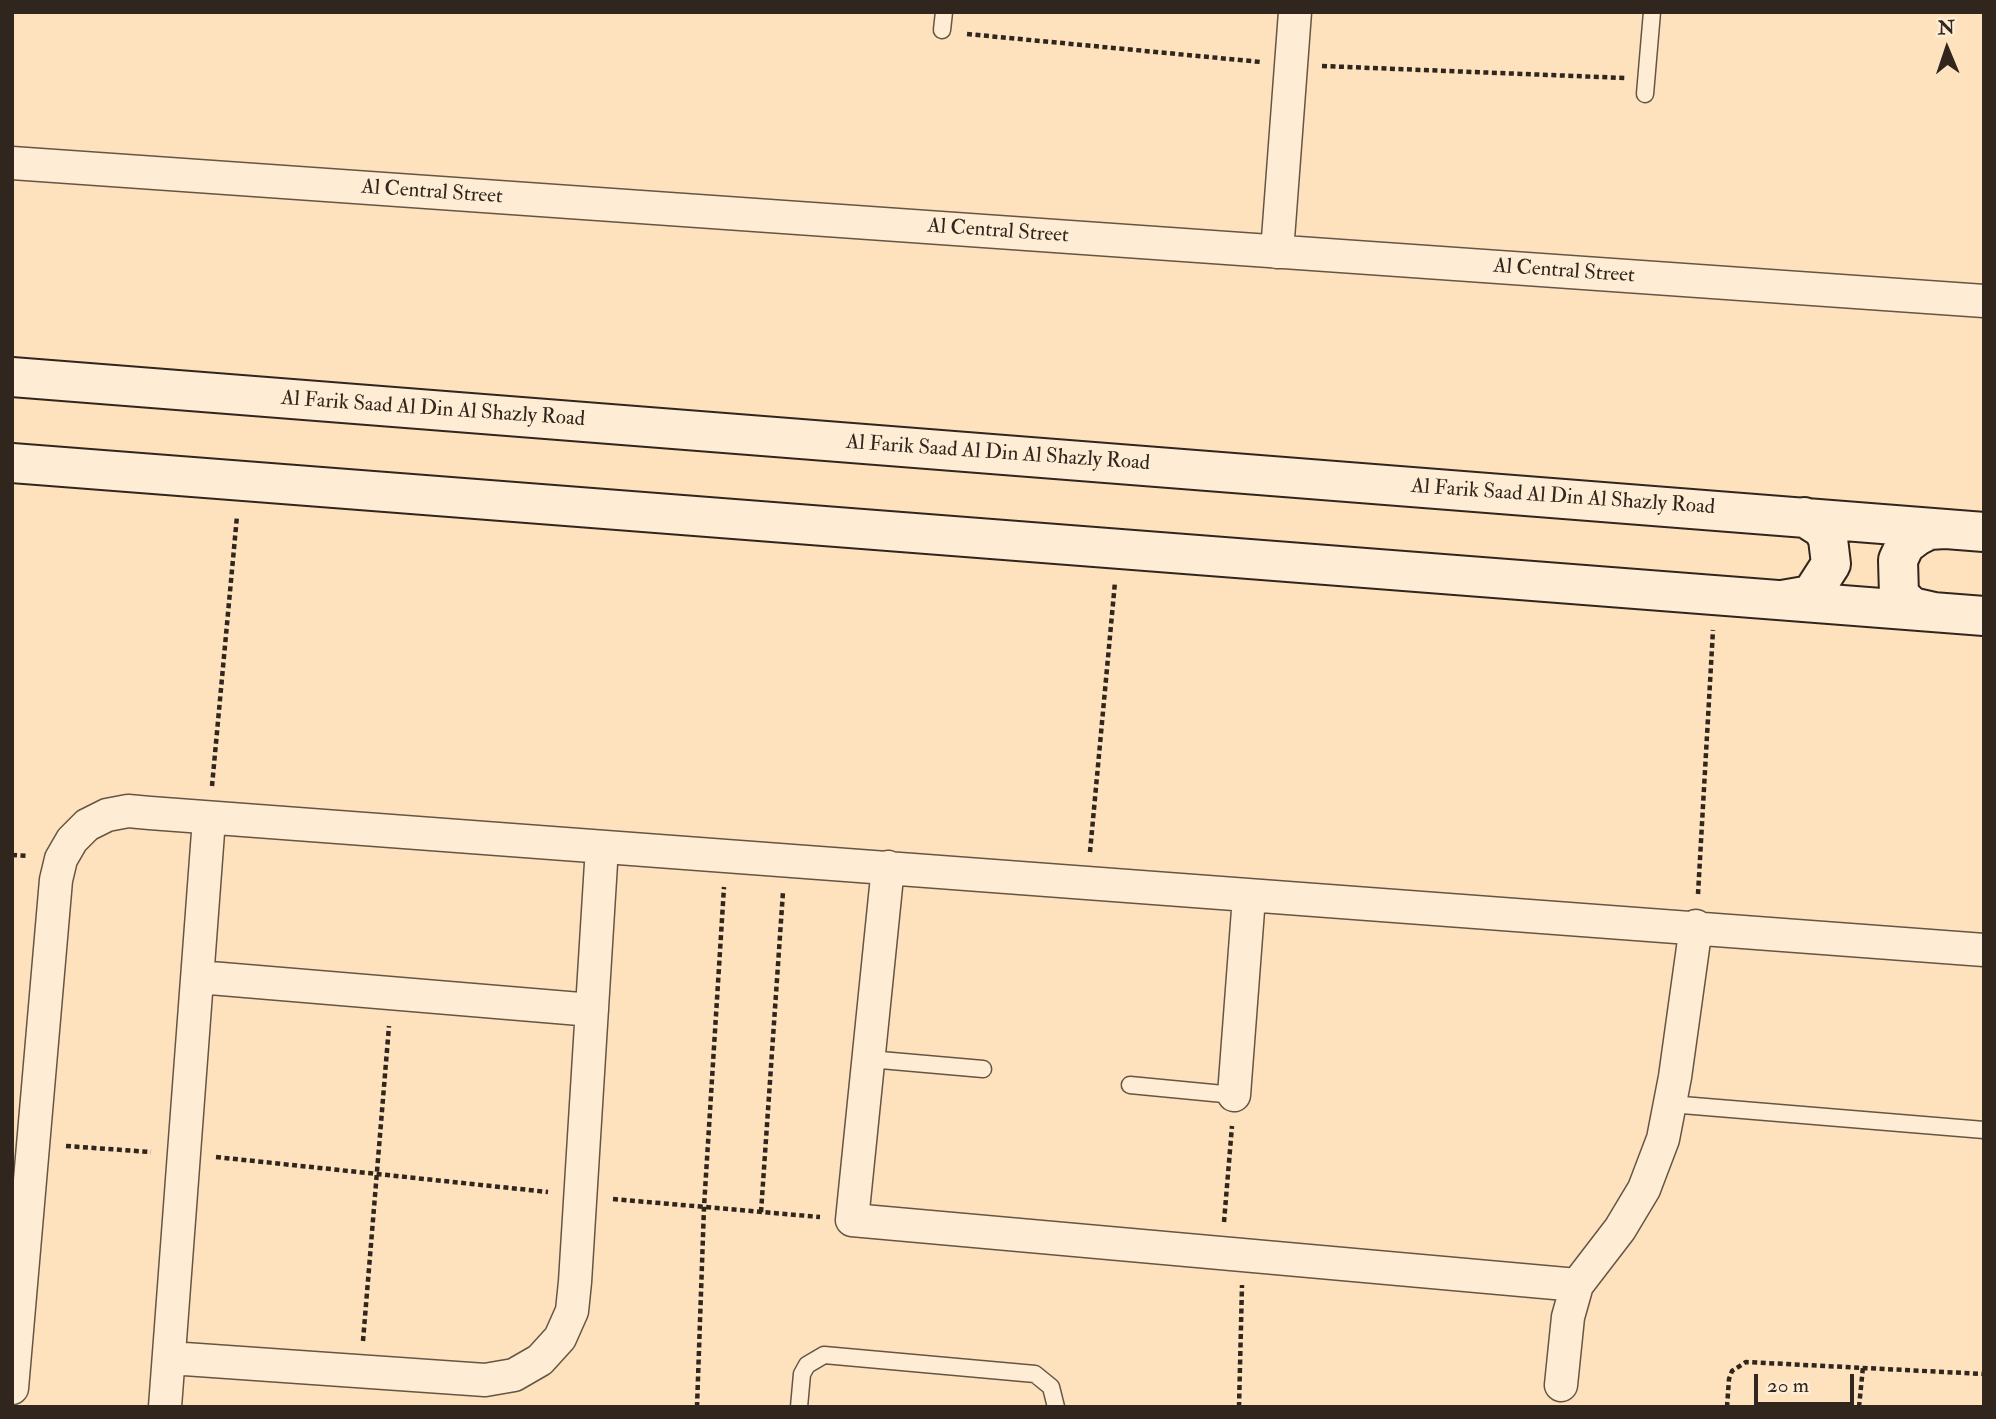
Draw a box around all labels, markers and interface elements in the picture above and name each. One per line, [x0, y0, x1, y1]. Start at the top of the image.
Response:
north arrow [1912, 14, 1982, 84]
text: N [1937, 16, 1955, 40]
street label: Al Central Street [360, 175, 504, 211]
street label: Al Central Street [926, 214, 1070, 250]
street label: Al Central Street [1492, 254, 1636, 290]
street label: Al Farik Saad Al Din Al Shazly Road [280, 387, 586, 433]
street label: Al Farik Saad Al Din Al Shazly Road [845, 431, 1151, 477]
street label: Al Farik Saad Al Din Al Shazly Road [1410, 475, 1716, 521]
scale bar [1758, 1360, 1858, 1404]
text: 20 m [1767, 1372, 1809, 1399]

